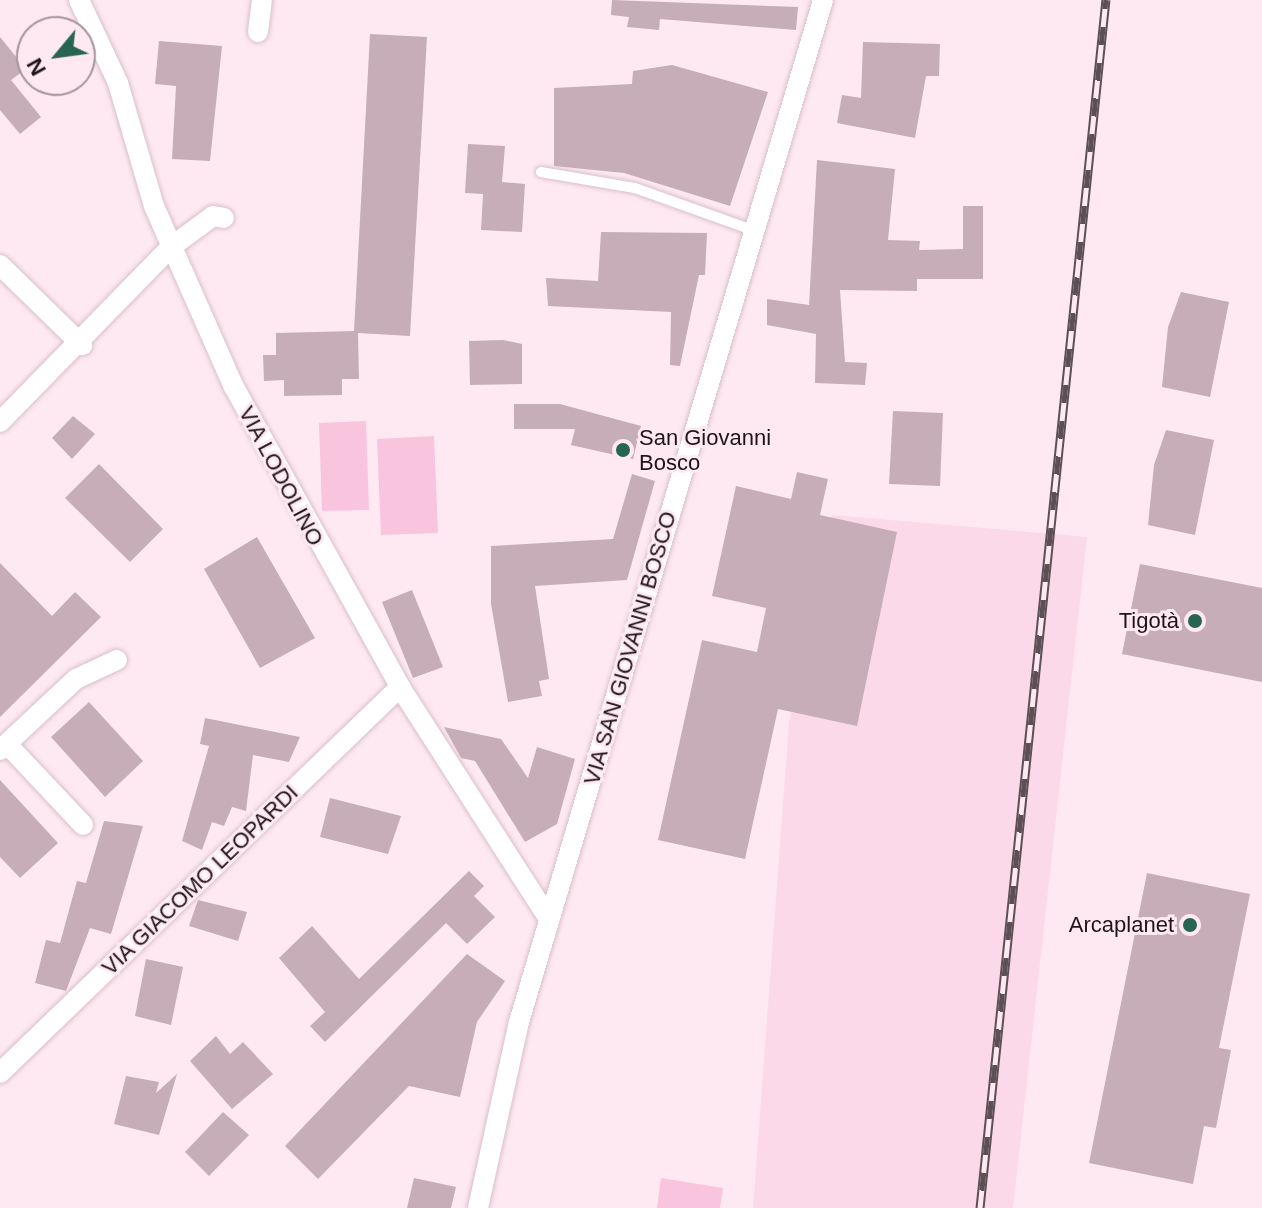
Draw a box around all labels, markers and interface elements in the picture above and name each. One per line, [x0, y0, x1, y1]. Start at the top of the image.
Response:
north arrow [16, 16, 96, 96]
text: N [22, 54, 51, 80]
street label: VIA LODOLINO [233, 401, 329, 551]
place label: San Giovanni Bosco [639, 424, 771, 476]
marker: San Giovanni Bosco [614, 441, 632, 459]
street label: VIA SAN GIOVANNI BOSCO [578, 508, 682, 788]
place label: Tigotà [1119, 608, 1179, 634]
marker: Tigotà [1186, 612, 1204, 630]
street label: VIA GIACOMO LEOPARDI [96, 779, 304, 981]
place label: Arcaplanet [1069, 912, 1174, 938]
marker: Arcaplanet [1181, 916, 1199, 934]

